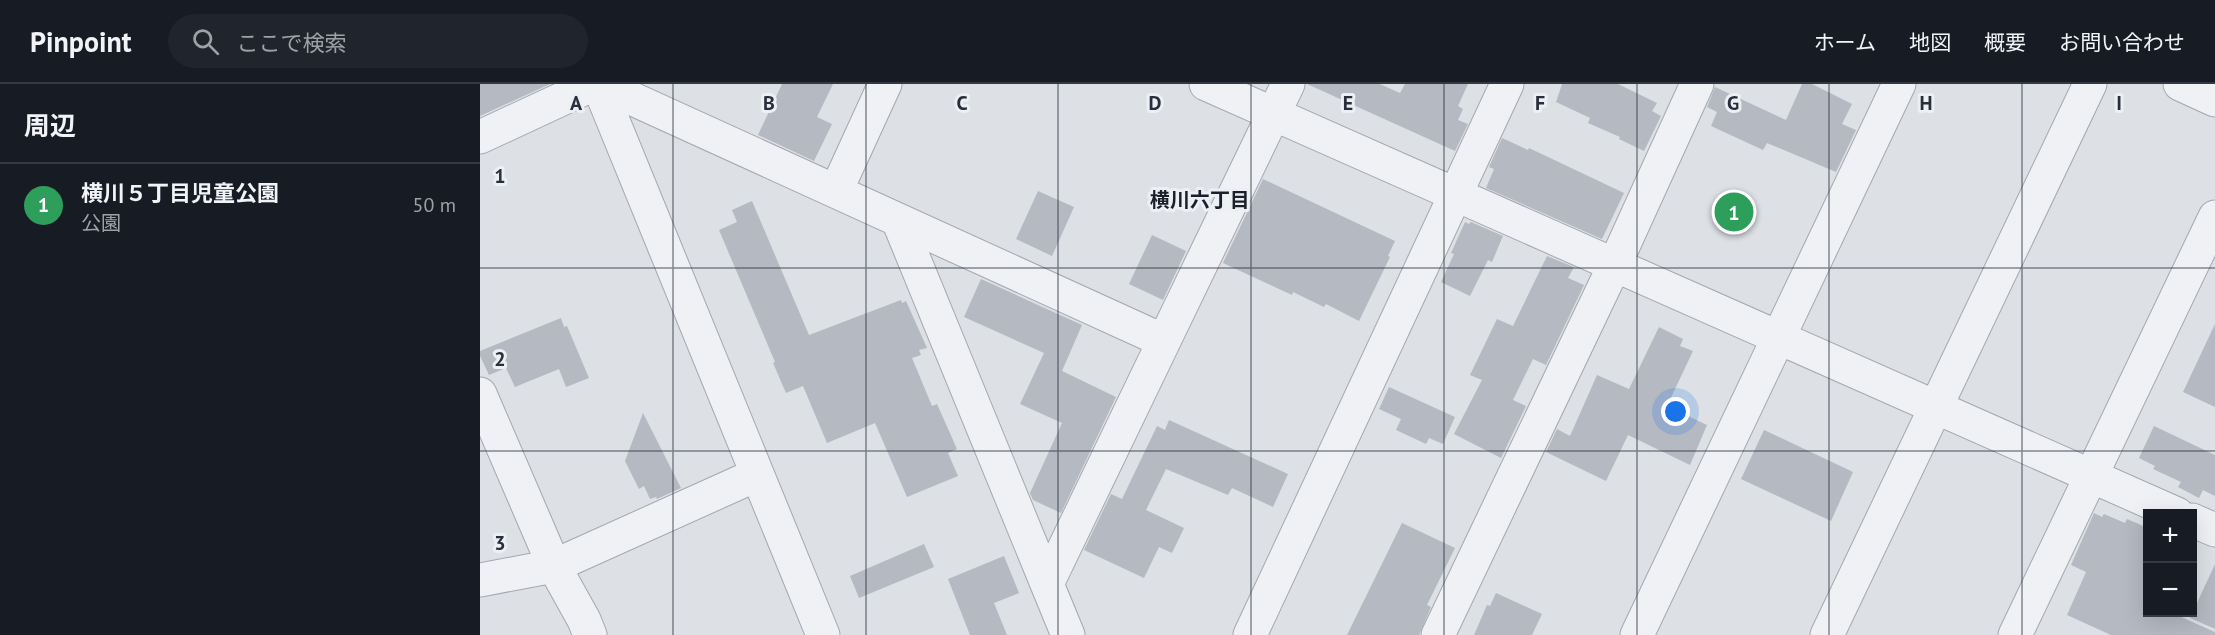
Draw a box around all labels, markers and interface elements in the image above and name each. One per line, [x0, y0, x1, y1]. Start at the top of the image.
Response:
search box [168, 14, 588, 68]
text: Pinpoint [30, 23, 132, 60]
icon: search [189, 25, 222, 58]
text: ここで検索 [237, 29, 347, 57]
text: ホーム [1814, 29, 1876, 56]
text: 地図 [1909, 29, 1951, 56]
text: 概要 [1984, 29, 2026, 56]
text: お問い合わせ [2059, 29, 2185, 56]
text: A [570, 90, 583, 116]
text: B [763, 90, 775, 116]
text: C [956, 90, 968, 116]
text: D [1149, 90, 1162, 116]
text: E [1343, 90, 1353, 116]
text: F [1535, 90, 1545, 116]
text: G [1727, 90, 1739, 116]
text: H [1919, 90, 1933, 116]
text: I [2116, 90, 2122, 116]
text: 周辺 [24, 109, 76, 142]
text: 1 [494, 163, 506, 189]
text: 横川５丁目児童公園 [81, 179, 279, 207]
district label: 横川六丁目 [1150, 187, 1250, 213]
pin: 1 [1714, 190, 1754, 234]
text: 1 [38, 192, 49, 218]
text: 50 m [413, 192, 456, 218]
text: 公園 [81, 210, 121, 236]
text: 2 [494, 346, 506, 372]
your location [1661, 397, 1690, 426]
map controls [2143, 509, 2197, 617]
button: + [2143, 509, 2197, 563]
text: 3 [494, 530, 506, 556]
button: − [2143, 563, 2197, 617]

